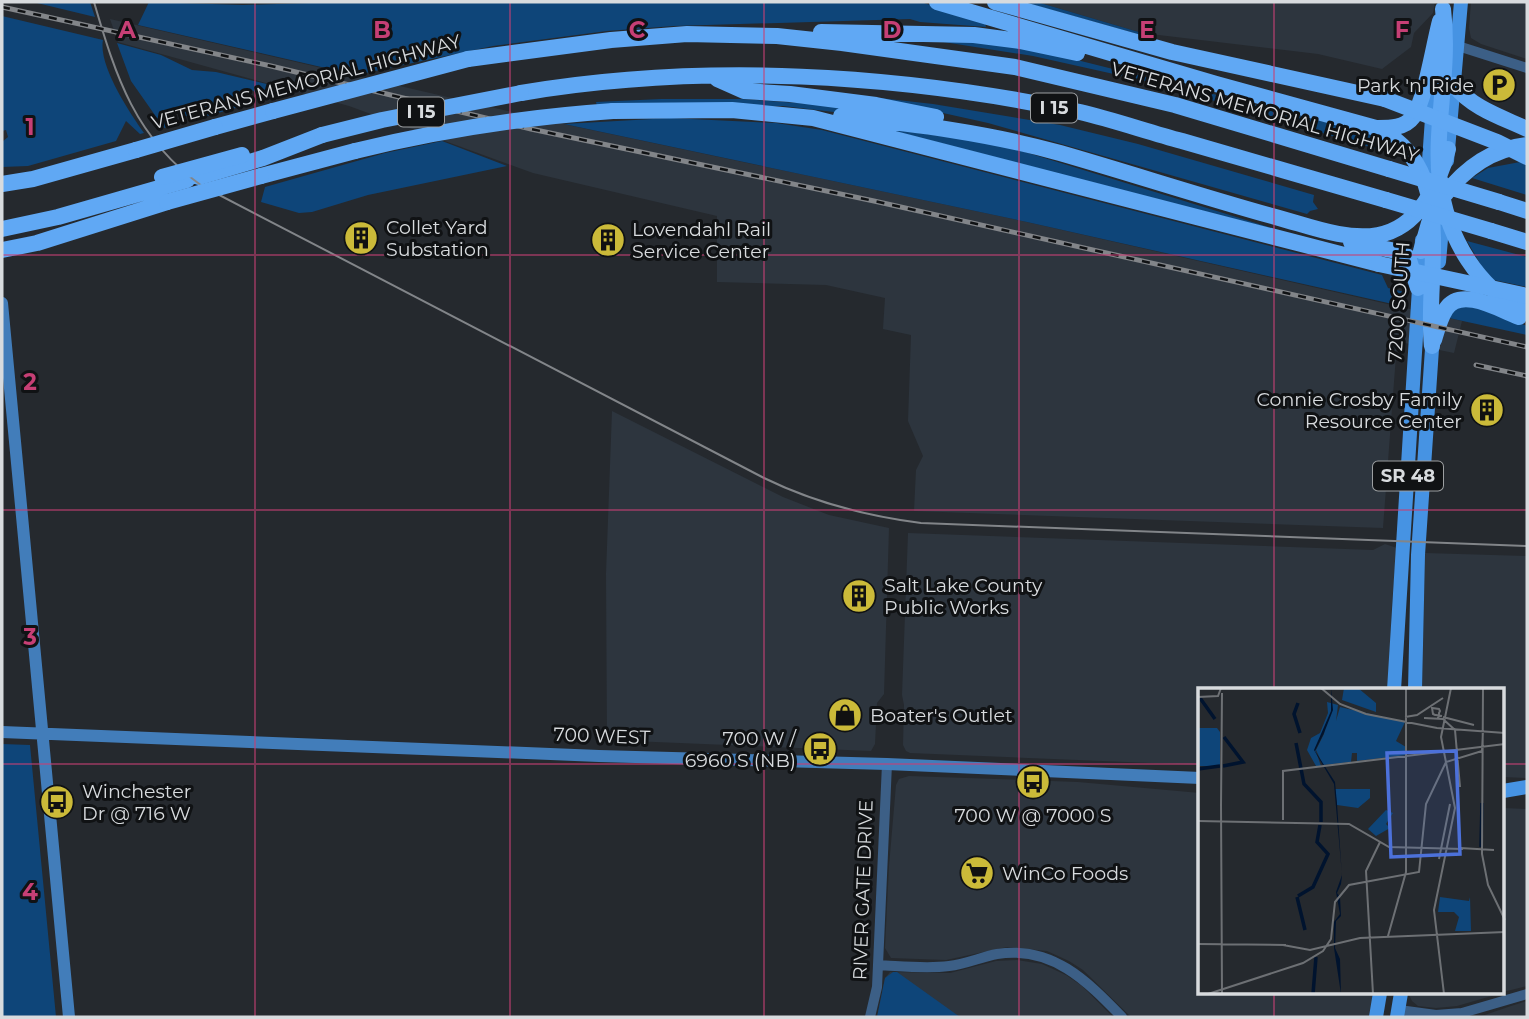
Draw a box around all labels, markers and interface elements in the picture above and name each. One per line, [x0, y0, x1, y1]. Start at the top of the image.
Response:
text: A [117, 16, 136, 44]
text: B [373, 16, 391, 44]
text: C [629, 16, 646, 44]
text: D [883, 16, 902, 44]
text: E [1139, 16, 1155, 44]
text: F [1395, 16, 1410, 44]
street label: VETERANS MEMORIAL HIGHWAY [149, 29, 464, 134]
street label: VETERANS MEMORIAL HIGHWAY [1108, 57, 1423, 167]
parking icon: Park 'n' Ride [1480, 66, 1518, 104]
place label: Park 'n' Ride [1357, 74, 1474, 97]
road number: I 15 [1031, 94, 1077, 122]
road number: I 15 [398, 98, 444, 127]
text: 1 [25, 113, 35, 141]
place label: Collet Yard Substation [386, 216, 489, 261]
place label: Lovendahl Rail Service Center [632, 218, 771, 263]
building icon: Collet Yard Substation [342, 219, 380, 257]
building icon: Lovendahl Rail Service Center [589, 221, 627, 259]
street label: 7200 SOUTH [1383, 241, 1415, 363]
text: 2 [23, 368, 37, 396]
place label: Connie Crosby Family Resource Center [1256, 388, 1463, 433]
building icon: Connie Crosby Family Resource Center [1468, 391, 1506, 429]
road number: SR 48 [1373, 462, 1443, 490]
place label: Salt Lake County Public Works [884, 574, 1043, 619]
building icon: Salt Lake County Public Works [840, 577, 878, 615]
text: 3 [22, 623, 37, 651]
inset map [1198, 688, 1504, 995]
shop icon: Boater's Outlet [826, 696, 864, 734]
place label: Boater's Outlet [870, 704, 1013, 727]
street label: 700 WEST [553, 723, 651, 749]
place label: 700 W / 6960 S (NB) [685, 727, 798, 772]
bus stop icon: 700 W / 6960 S (NB) [801, 730, 839, 768]
bus stop icon: 700 W @ 7000 S [1014, 763, 1052, 801]
place label: Winchester Dr @ 716 W [82, 780, 191, 825]
bus stop icon: Winchester Dr @ 716 W [38, 783, 76, 821]
street label: RIVER GATE DRIVE [848, 799, 878, 981]
place label: 700 W @ 7000 S [955, 804, 1111, 827]
supermarket icon: WinCo Foods [958, 854, 996, 892]
place label: WinCo Foods [1002, 862, 1128, 885]
text: 4 [22, 878, 38, 906]

